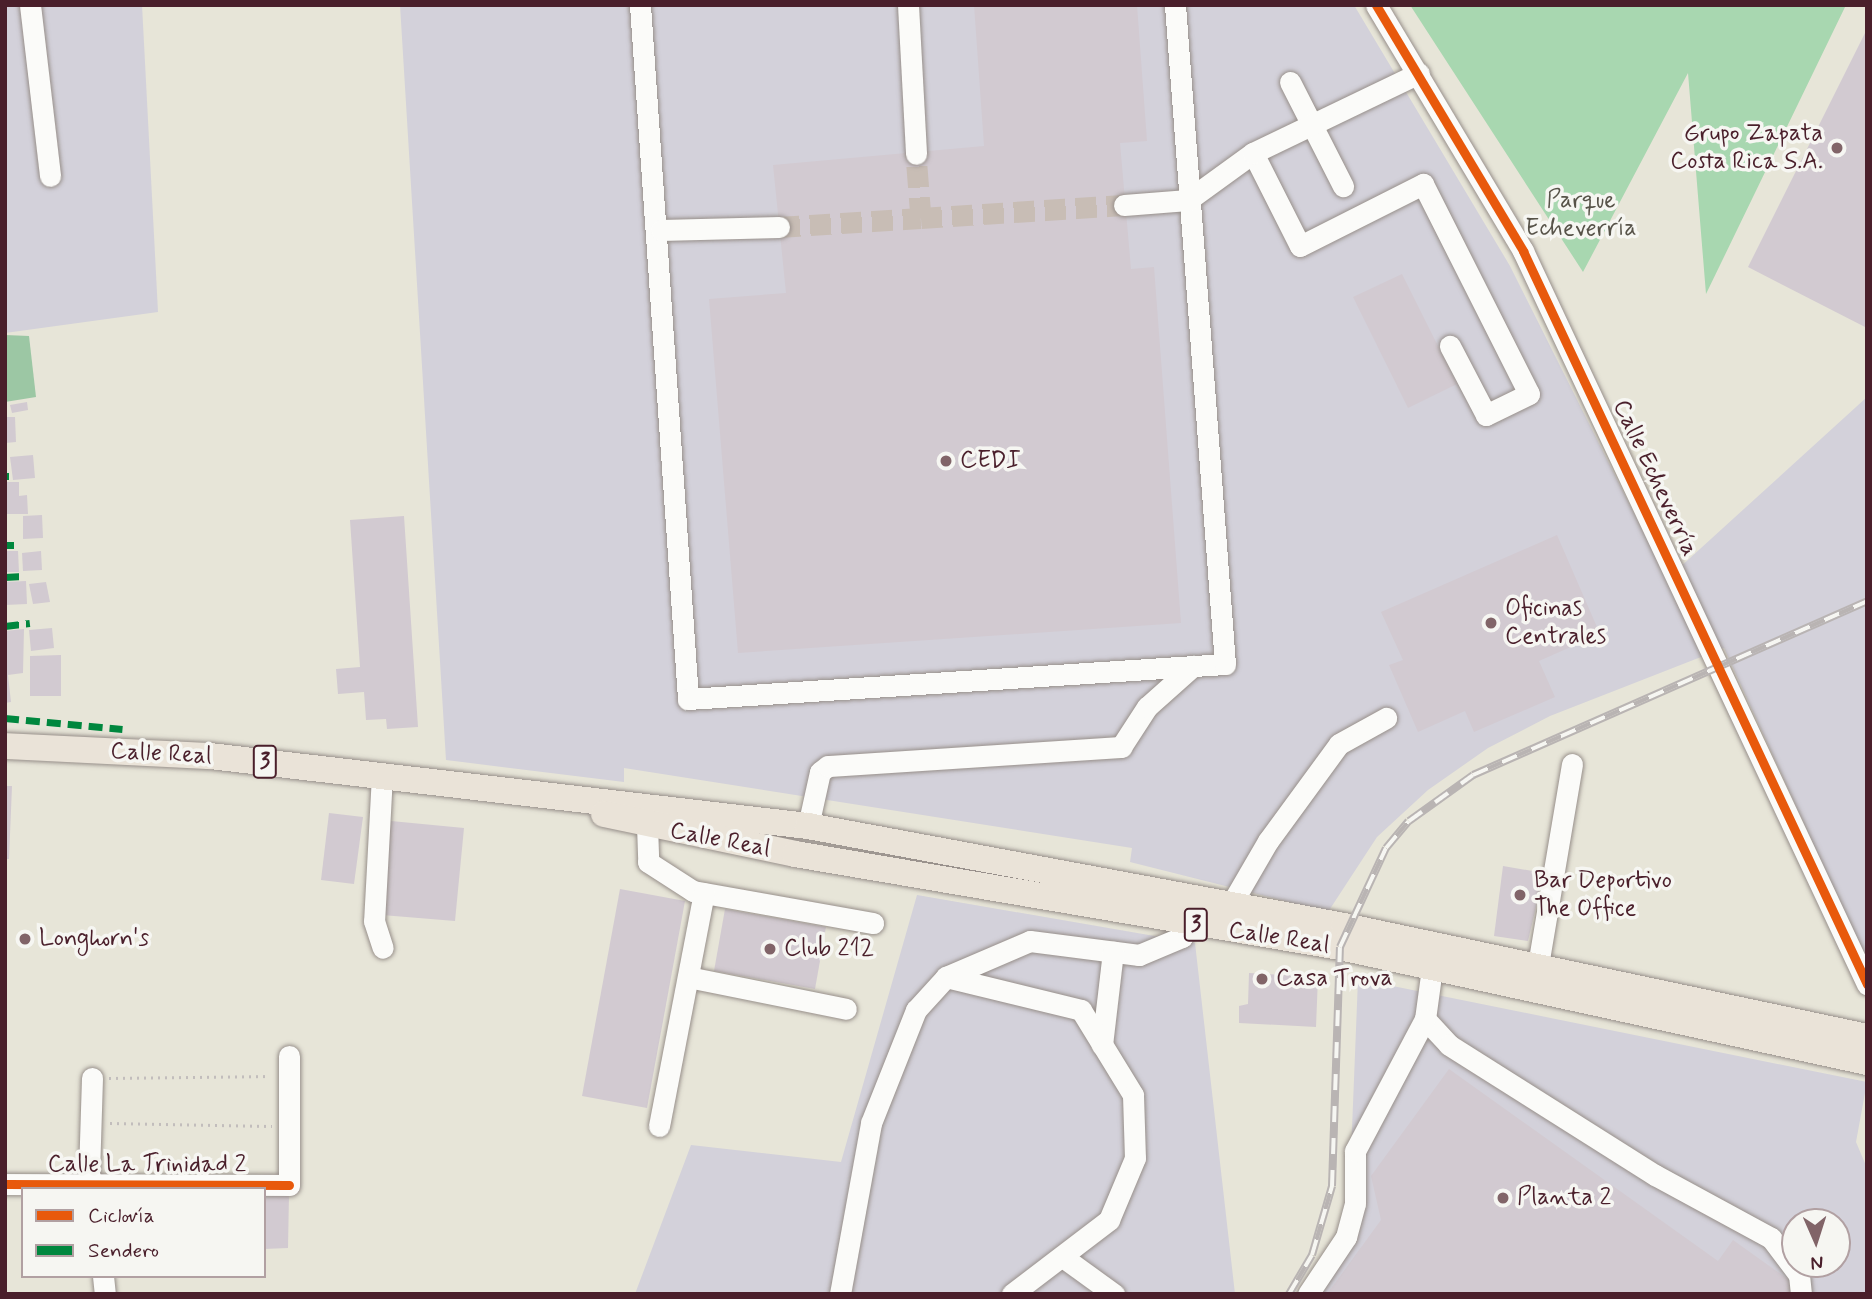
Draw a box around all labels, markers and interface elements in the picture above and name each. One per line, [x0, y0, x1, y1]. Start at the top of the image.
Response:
place label: Grupo Zapata Costa Rica S.A. [1673, 120, 1823, 176]
marker: Grupo Zapata Costa Rica S.A. [1829, 140, 1845, 156]
park label: Parque Echeverría [1525, 187, 1637, 243]
street label: Calle Echeverría [1606, 395, 1704, 561]
place label: CEDI [960, 447, 1021, 475]
marker: CEDI [938, 453, 954, 469]
place label: Oficinas Centrales [1505, 595, 1606, 651]
marker: Oficinas Centrales [1483, 615, 1499, 631]
street label: Calle Real [110, 737, 212, 771]
road number: 3 [253, 742, 277, 782]
street label: Calle Real [667, 816, 773, 864]
place label: Bar Deportivo The Office [1534, 867, 1673, 923]
marker: Bar Deportivo The Office [1512, 887, 1528, 903]
road number: 3 [1184, 906, 1208, 944]
street label: Calle Real [1227, 916, 1331, 960]
place label: Longhorn's [39, 925, 149, 953]
marker: Longhorn's [17, 931, 33, 947]
place label: Club 212 [784, 935, 874, 963]
marker: Club 212 [762, 941, 778, 957]
place label: Casa Trova [1276, 965, 1391, 993]
marker: Casa Trova [1254, 971, 1270, 987]
street label: Calle La Trinidad 2 [48, 1151, 246, 1179]
place label: Planta 2 [1517, 1184, 1611, 1212]
legend [21, 1187, 266, 1278]
marker: Planta 2 [1495, 1190, 1511, 1206]
text: Ciclovía [88, 1202, 155, 1230]
north arrow [1781, 1208, 1851, 1278]
text: Sendero [88, 1237, 159, 1265]
text: N [1810, 1250, 1824, 1275]

